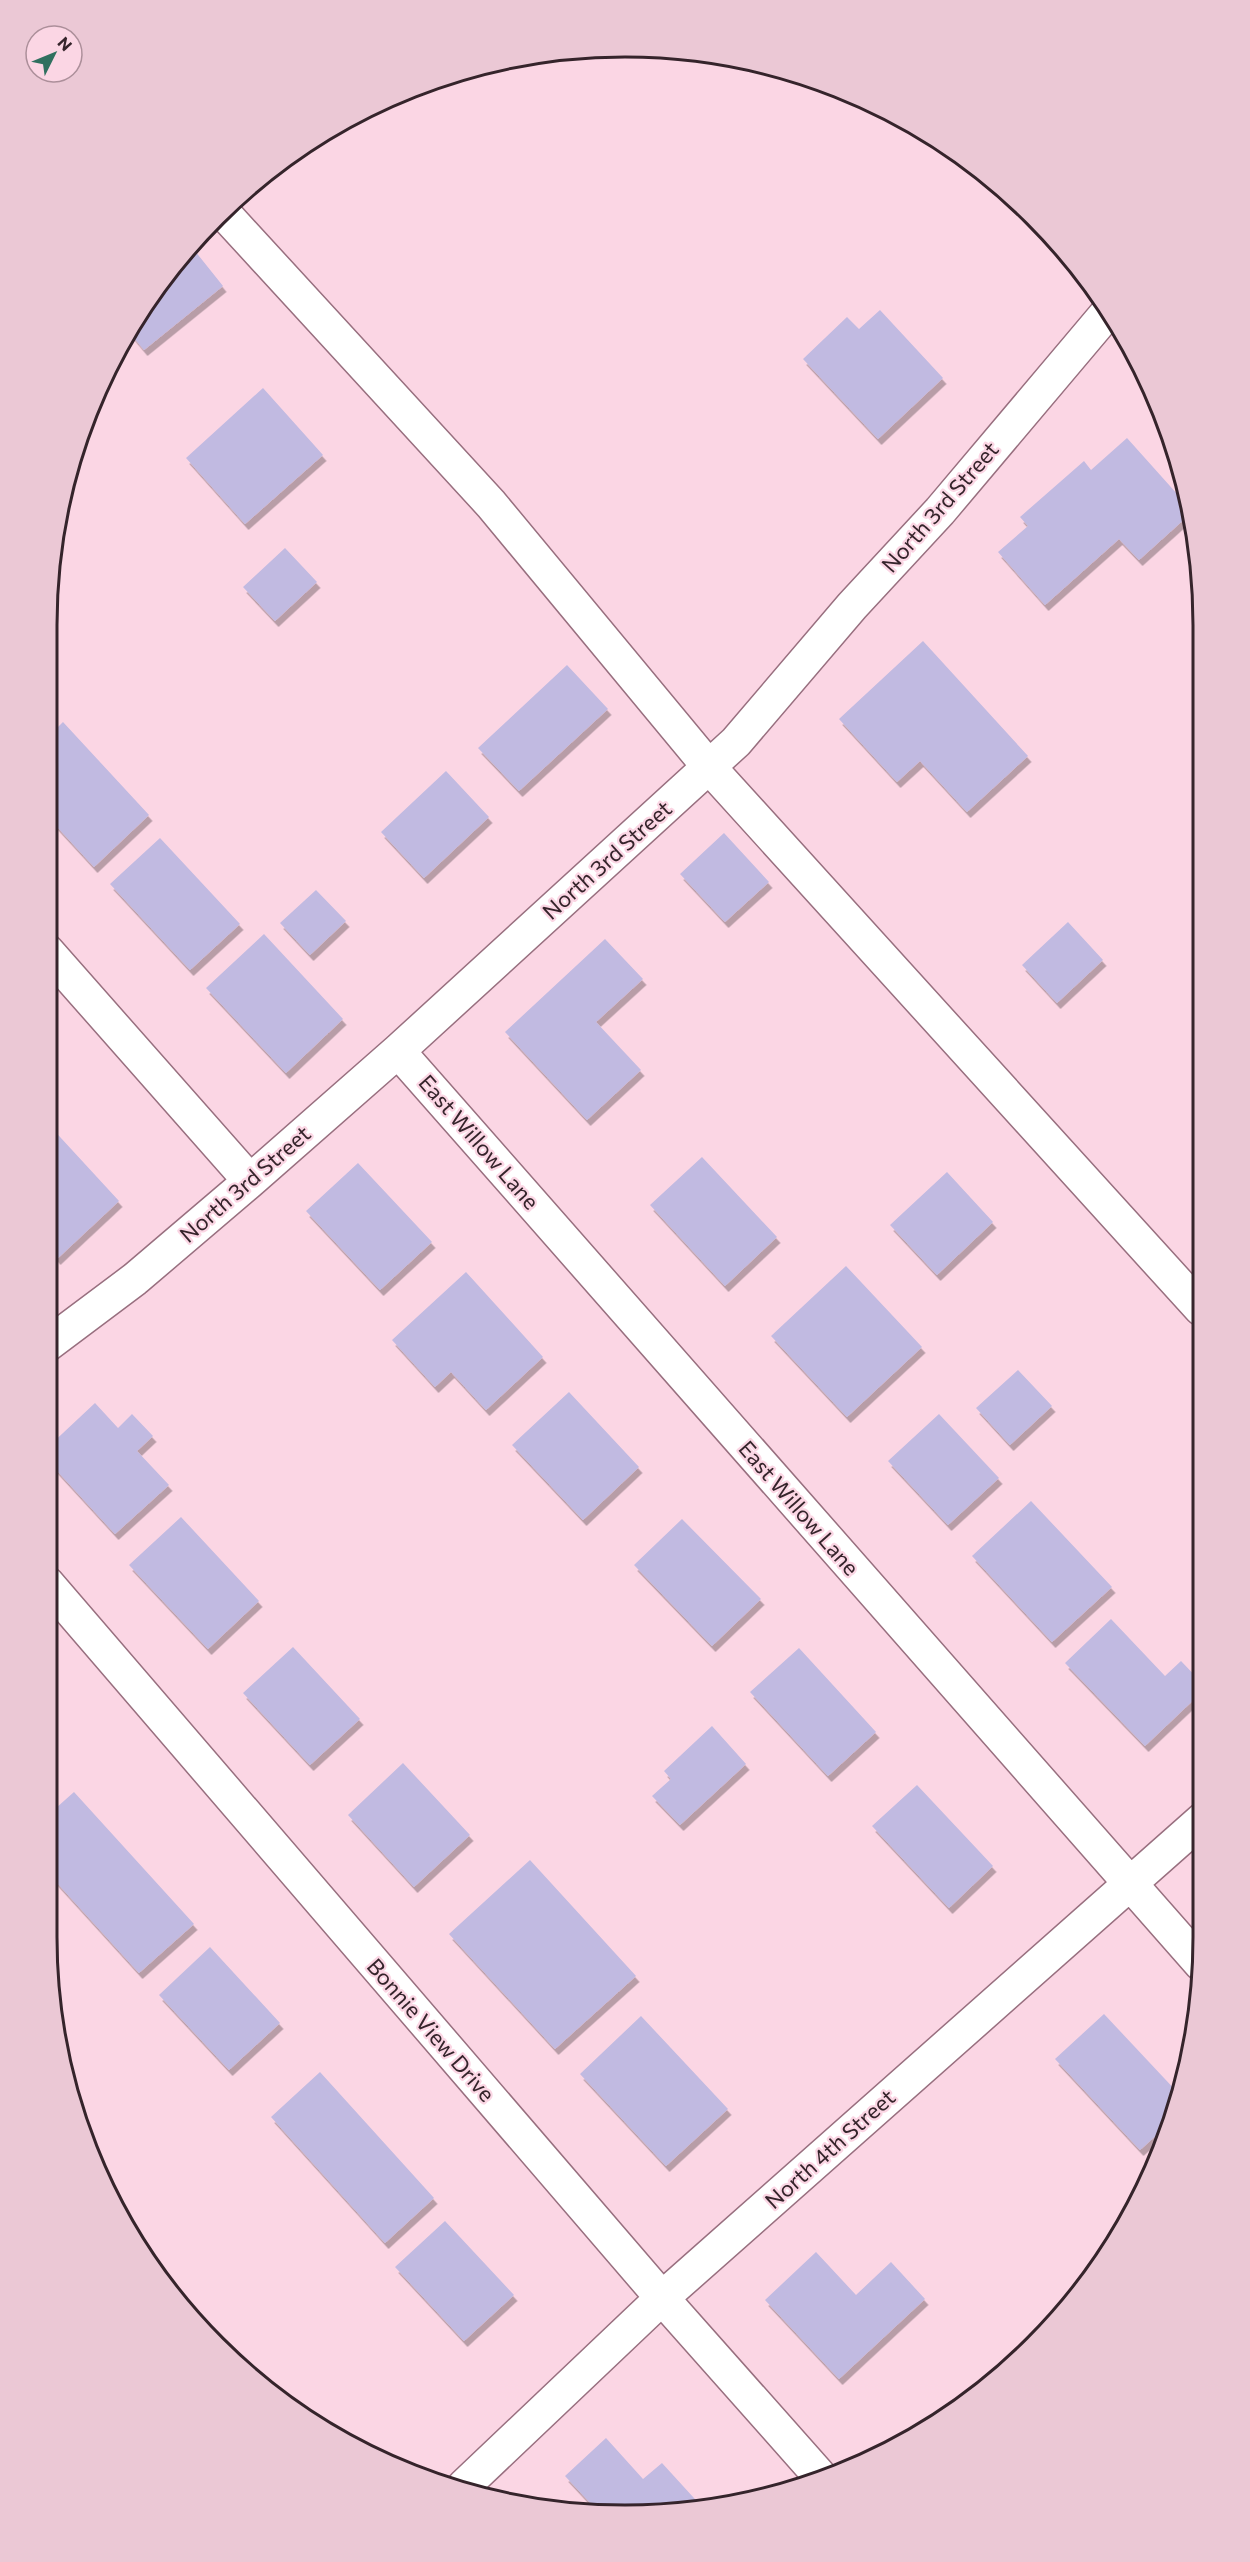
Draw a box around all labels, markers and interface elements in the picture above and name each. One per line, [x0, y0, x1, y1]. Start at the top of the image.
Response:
north arrow [24, 24, 84, 84]
text: N [54, 33, 76, 54]
street label: North 3rd Street [875, 436, 1004, 578]
street label: North 3rd Street [537, 795, 677, 925]
street label: East Willow Lane [413, 1069, 545, 1215]
street label: North 3rd Street [174, 1119, 316, 1248]
street label: East Willow Lane [733, 1435, 865, 1581]
street label: Bonnie View Drive [362, 1952, 501, 2107]
street label: North 4th Street [759, 2083, 900, 2214]

